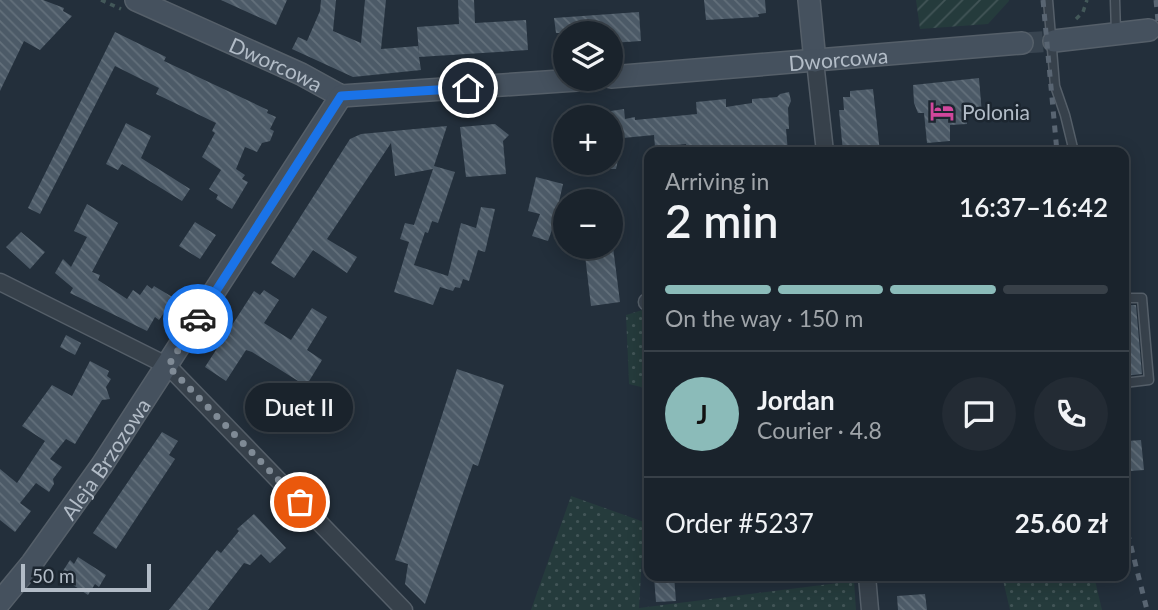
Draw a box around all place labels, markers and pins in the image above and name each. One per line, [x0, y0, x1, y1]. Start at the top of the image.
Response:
pin [438, 58, 498, 118]
hotel icon: Polonia [928, 97, 956, 125]
place label: Polonia [962, 99, 1030, 124]
callout: Duet II [246, 383, 354, 432]
pin [270, 472, 330, 532]

